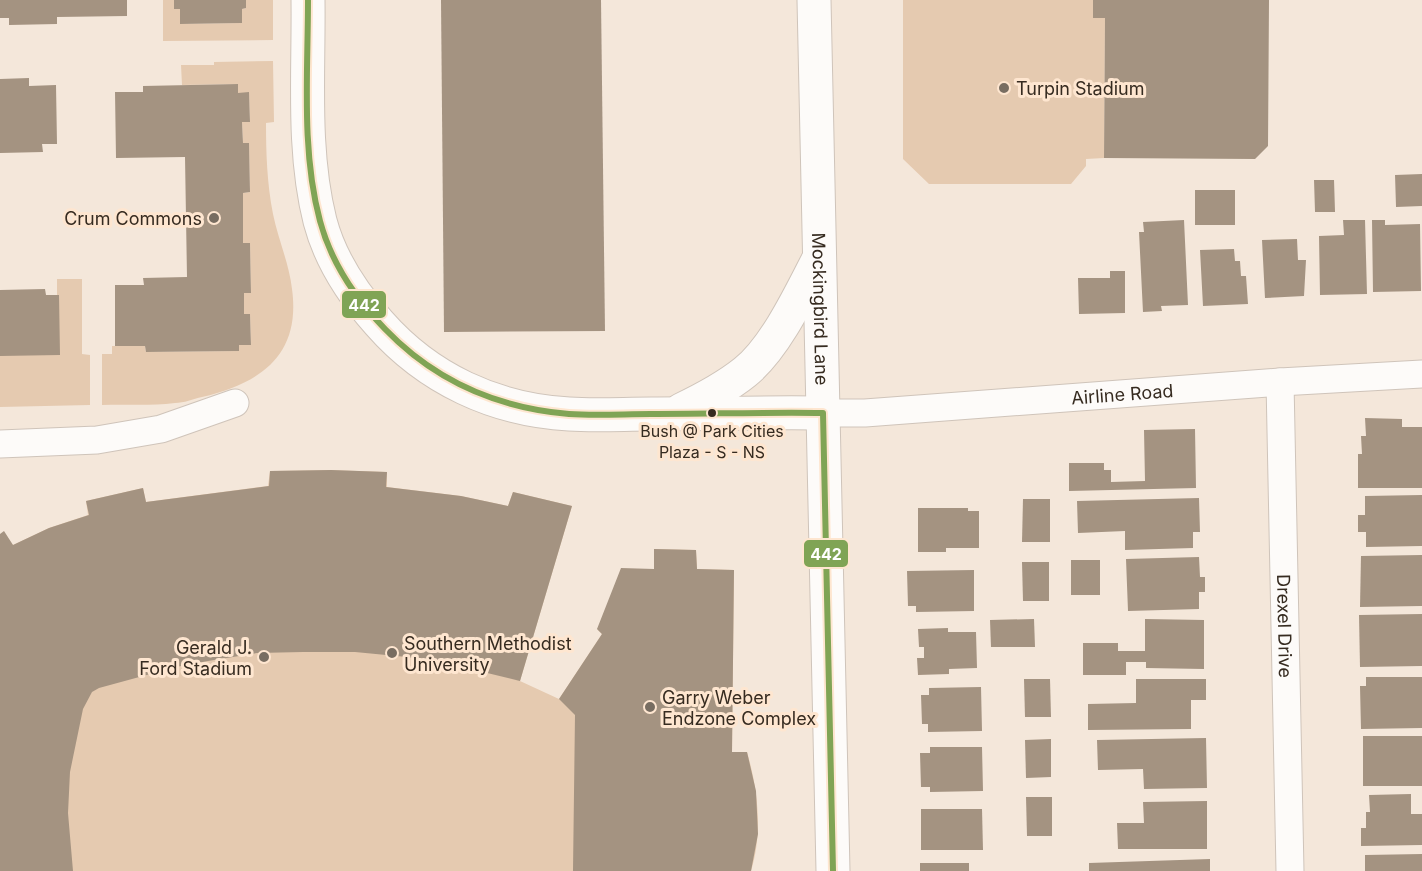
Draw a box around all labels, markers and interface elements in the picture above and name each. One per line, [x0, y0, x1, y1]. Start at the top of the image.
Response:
place label: Turpin Stadium [1016, 78, 1145, 99]
marker: Turpin Stadium [997, 81, 1011, 95]
place label: Crum Commons [64, 208, 202, 229]
marker: Crum Commons [207, 211, 221, 225]
street label: Mockingbird Lane [809, 232, 833, 385]
line badge: 442 [341, 290, 387, 319]
text: 442 [348, 295, 380, 315]
street label: Airline Road [1070, 380, 1174, 408]
marker: Bush @ Park Cities Plaza - S - NS [706, 407, 718, 419]
place label: Bush @ Park Cities Plaza - S - NS [640, 421, 784, 462]
line badge: 442 [803, 539, 849, 568]
text: 442 [810, 544, 842, 564]
street label: Drexel Drive [1273, 574, 1297, 678]
place label: Southern Methodist University [404, 633, 572, 675]
place label: Gerald J. Ford Stadium [139, 637, 252, 679]
marker: Southern Methodist University [385, 646, 399, 660]
marker: Gerald J. Ford Stadium [257, 650, 271, 664]
place label: Garry Weber Endzone Complex [662, 687, 816, 729]
marker: Garry Weber Endzone Complex [643, 700, 657, 714]

